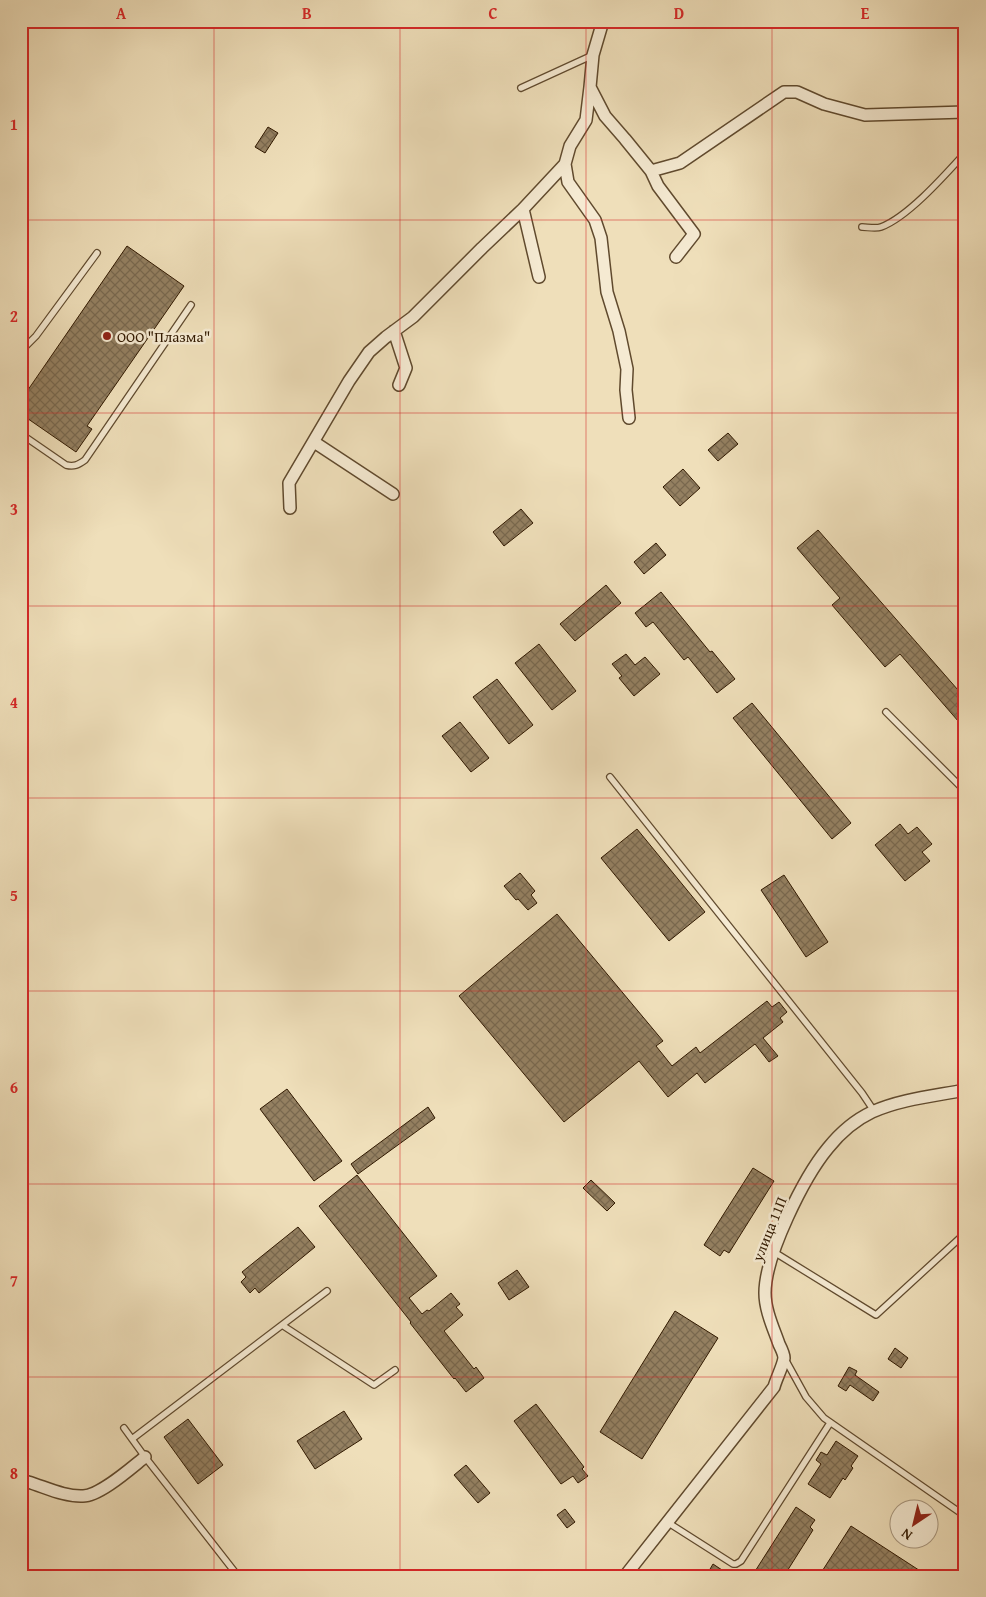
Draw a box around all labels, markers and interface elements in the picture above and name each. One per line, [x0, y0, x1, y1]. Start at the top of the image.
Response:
text: A [116, 1, 127, 25]
text: B [302, 1, 312, 25]
text: C [488, 1, 498, 25]
text: D [674, 1, 684, 25]
text: E [861, 1, 870, 25]
text: 1 [10, 112, 18, 136]
text: 2 [10, 304, 18, 328]
place label: ООО "Плазма" [117, 326, 210, 347]
marker: ООО "Плазма" [101, 330, 113, 342]
text: 3 [10, 497, 18, 521]
text: 4 [10, 690, 18, 714]
text: 5 [10, 883, 18, 907]
text: 6 [10, 1075, 18, 1099]
street label: улица 11П [746, 1193, 792, 1265]
text: 7 [10, 1268, 18, 1292]
text: 8 [10, 1461, 18, 1485]
north arrow [888, 1500, 938, 1550]
text: N [896, 1523, 916, 1546]

